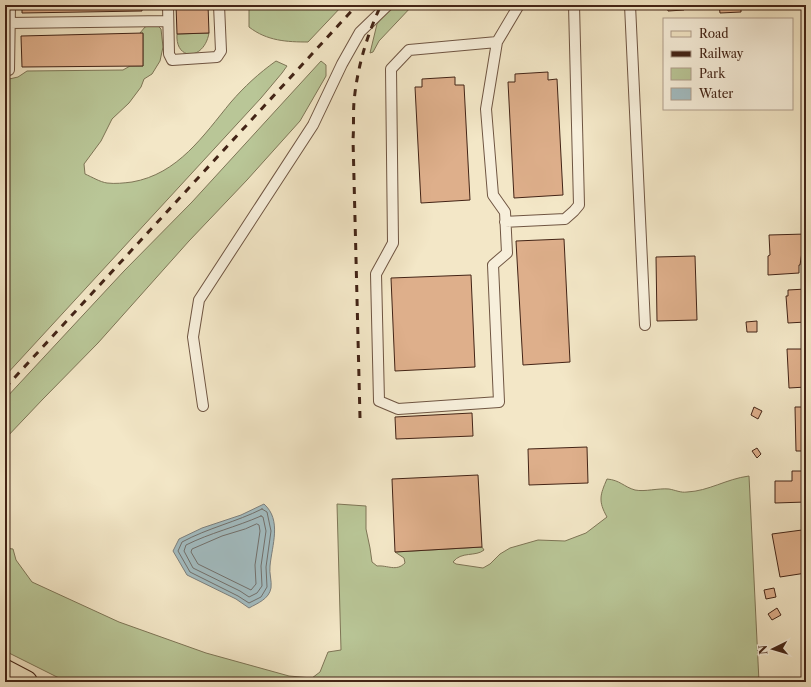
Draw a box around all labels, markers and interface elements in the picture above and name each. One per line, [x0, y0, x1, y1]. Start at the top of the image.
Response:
legend [663, 18, 793, 110]
text: Road [699, 26, 729, 41]
text: Railway [699, 46, 744, 61]
text: Park [699, 66, 726, 81]
text: Water [698, 86, 733, 101]
north arrow [753, 629, 793, 669]
text: N [756, 644, 770, 655]

